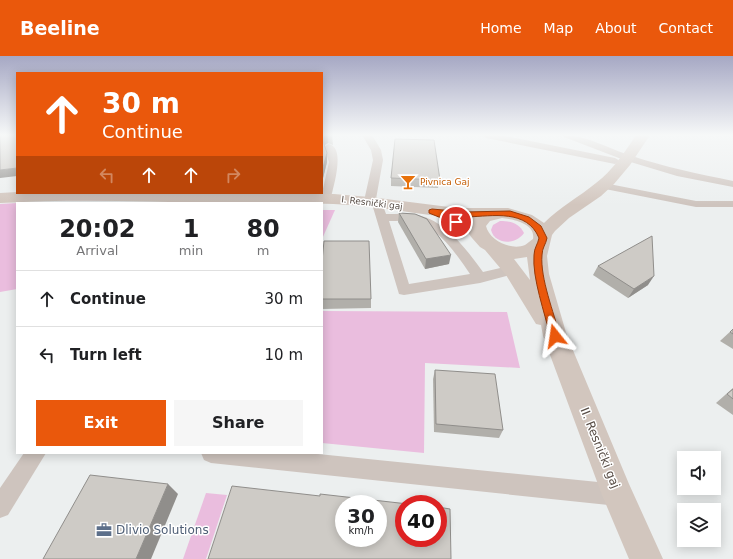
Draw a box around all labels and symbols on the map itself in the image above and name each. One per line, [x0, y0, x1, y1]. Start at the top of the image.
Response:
bar icon: Pivnica Gaj [399, 173, 417, 191]
place label: Pivnica Gaj [420, 177, 470, 187]
street label: I. Resnički gaj [341, 194, 403, 212]
pin [439, 205, 473, 239]
position arrow [534, 315, 576, 357]
street label: II. Resnički gaj [577, 405, 623, 491]
speed limit sign: 40 [395, 495, 447, 547]
office icon: Dlivio Solutions [95, 521, 113, 539]
place label: Dlivio Solutions [116, 523, 209, 537]

